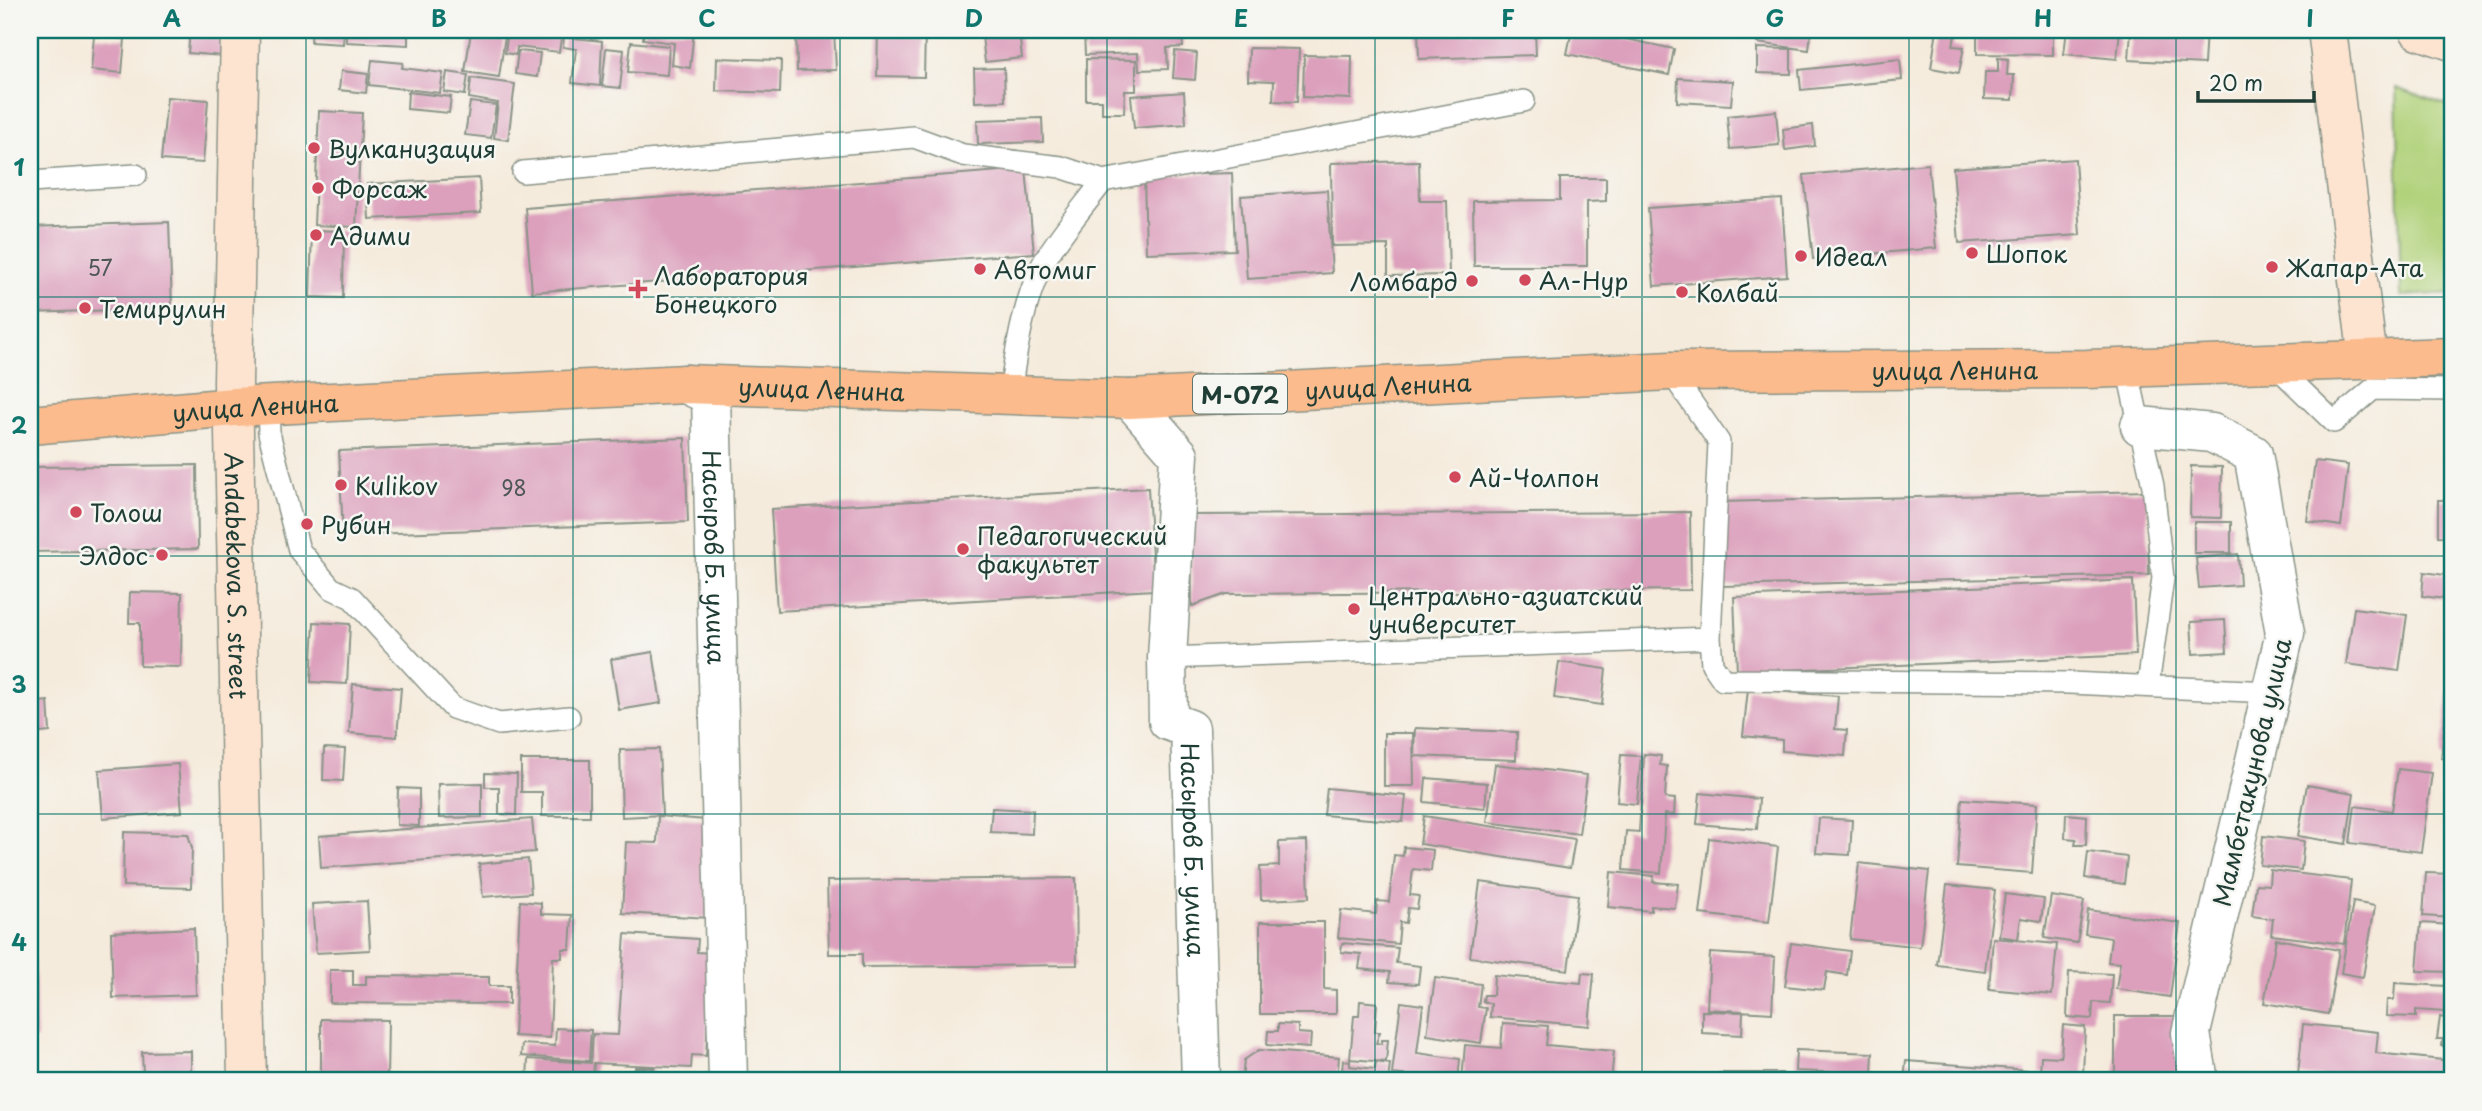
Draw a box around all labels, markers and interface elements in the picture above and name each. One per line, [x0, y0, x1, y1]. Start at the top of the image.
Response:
text: A [163, 0, 181, 35]
text: B [431, 0, 447, 35]
text: C [698, 0, 716, 35]
text: D [965, 0, 983, 35]
text: E [1234, 0, 1248, 35]
text: F [1501, 0, 1515, 35]
text: G [1766, 0, 1784, 35]
text: H [2034, 0, 2052, 35]
text: I [2306, 0, 2314, 35]
scale bar [2198, 60, 2314, 104]
text: 20 m [2209, 66, 2263, 98]
place label: Вулканизация [328, 130, 496, 166]
marker: Вулканизация [306, 140, 322, 156]
text: 1 [14, 149, 25, 184]
place label: Форсаж [332, 170, 428, 206]
marker: Форсаж [310, 180, 326, 196]
place label: Адими [330, 217, 411, 253]
marker: Адими [308, 227, 324, 243]
place label: Шопок [1986, 235, 2068, 271]
place label: Идеал [1815, 238, 1887, 274]
marker: Шопок [1964, 245, 1980, 261]
marker: Идеал [1793, 248, 1809, 264]
place label: Жапар-Ата [2286, 249, 2424, 285]
house number: 57 [87, 251, 113, 283]
place label: Автомиг [994, 251, 1096, 287]
place label: Лаборатория Бонецкого [654, 257, 809, 321]
marker: Жапар-Ата [2264, 259, 2280, 275]
marker: Автомиг [972, 261, 988, 277]
place label: Ал-Нур [1539, 262, 1628, 298]
place label: Ломбард [1350, 263, 1458, 299]
marker: Ал-Нур [1517, 272, 1533, 288]
marker: Ломбард [1464, 273, 1480, 289]
place label: Колбай [1696, 274, 1779, 310]
marker: Лаборатория Бонецкого [628, 279, 648, 299]
marker: Колбай [1674, 284, 1690, 300]
place label: Темирулин [99, 290, 226, 326]
marker: Темирулин [77, 300, 93, 316]
street label: улица Ленина [1871, 351, 2038, 388]
street label: улица Ленина [1304, 363, 1472, 408]
street label: улица Ленина [738, 368, 905, 409]
road number: М-072 [1193, 374, 1287, 414]
street label: улица Ленина [171, 384, 339, 430]
text: 2 [11, 407, 27, 442]
street label: Насыров Б. улица [694, 450, 736, 665]
street label: Andabekova S. street [216, 452, 257, 700]
place label: Ай-Чолпон [1469, 459, 1600, 495]
place label: Kulikov [355, 467, 438, 503]
marker: Ай-Чолпон [1447, 469, 1463, 485]
house number: 98 [501, 471, 527, 503]
marker: Kulikov [333, 477, 349, 493]
place label: Толош [90, 494, 163, 530]
marker: Толош [68, 504, 84, 520]
place label: Рубин [321, 506, 391, 542]
marker: Рубин [299, 516, 315, 532]
place label: Педагогический факультет [977, 517, 1168, 581]
place label: Элдос [79, 537, 148, 573]
marker: Педагогический факультет [955, 541, 971, 557]
marker: Элдос [154, 547, 170, 563]
place label: Центрально-азиатский университет [1368, 577, 1643, 641]
marker: Центрально-азиатский университет [1346, 601, 1362, 617]
street label: Мамбетакунова улица [2203, 634, 2299, 910]
text: 3 [11, 666, 27, 701]
street label: Насыров Б. улица [1172, 742, 1215, 957]
text: 4 [11, 924, 27, 959]

